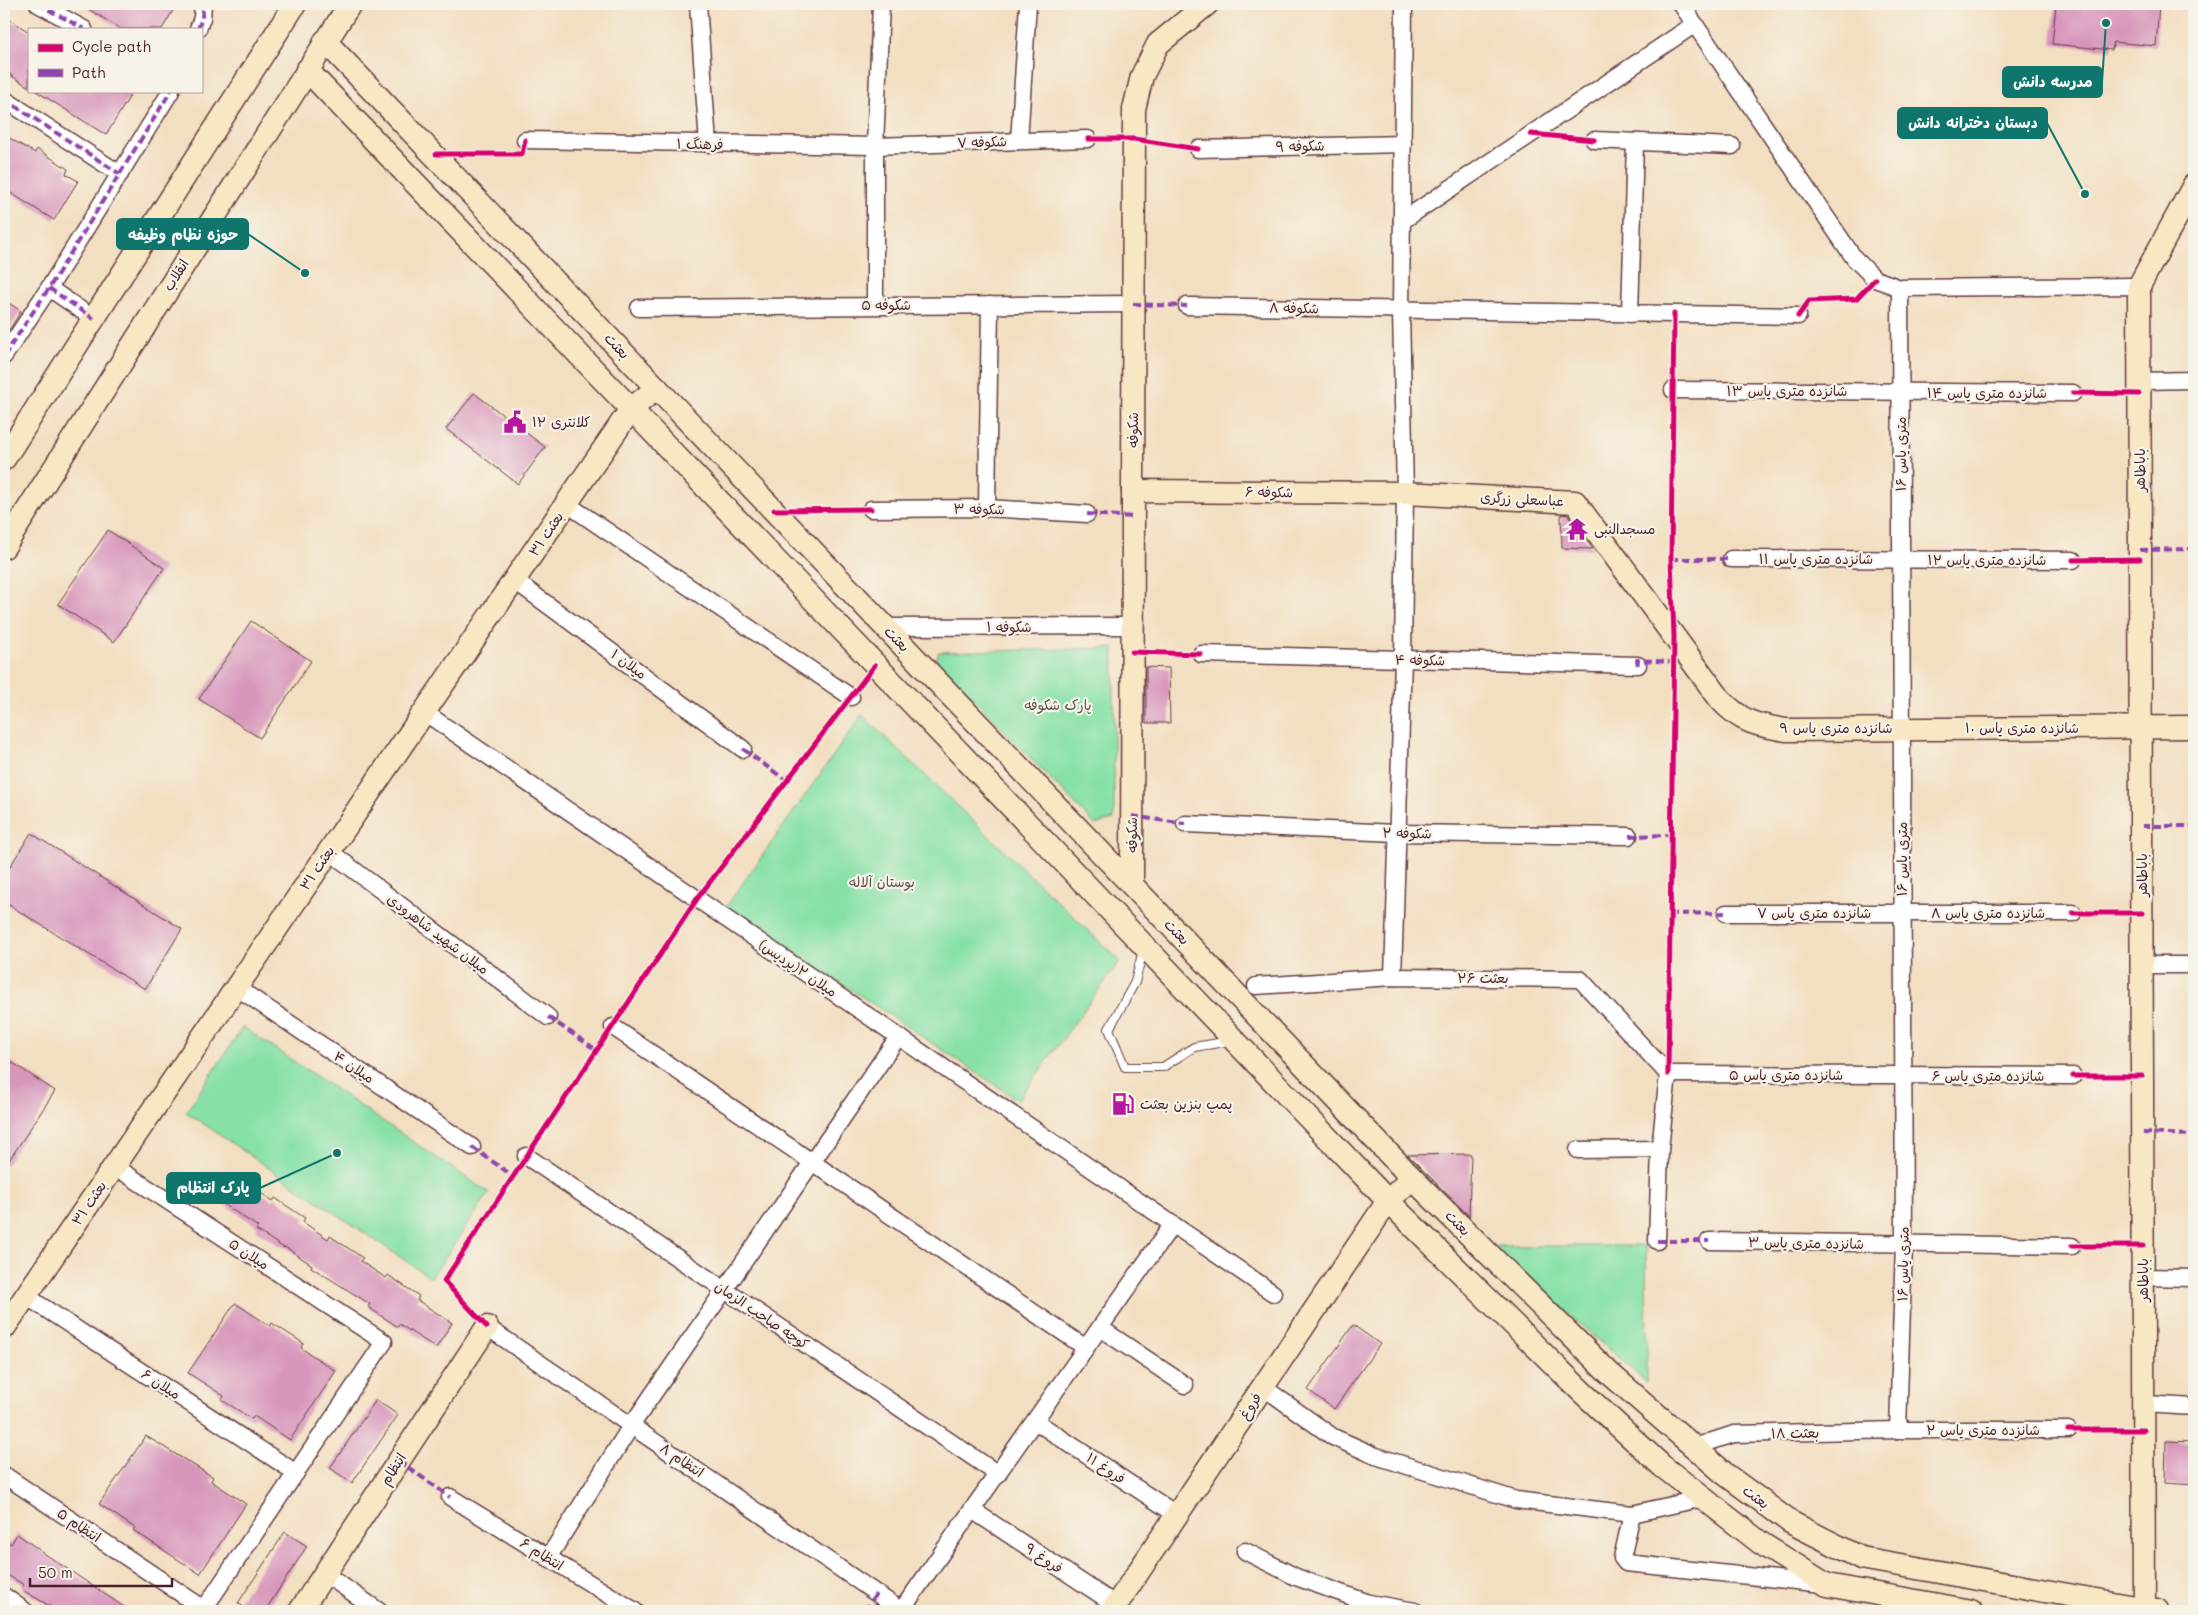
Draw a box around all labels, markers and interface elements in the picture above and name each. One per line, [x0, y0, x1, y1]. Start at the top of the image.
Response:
legend [28, 28, 202, 92]
text: Cycle path [72, 36, 151, 56]
text: Path [72, 62, 106, 82]
callout: مدرسه دانش [2003, 67, 2102, 97]
text: مدرسه دانش [2013, 71, 2093, 91]
callout: دبستان دخترانه دانش [1898, 108, 2047, 138]
text: دبستان دخترانه دانش [1908, 112, 2038, 132]
street label: شکوفه ۷ [957, 131, 1007, 152]
street label: فرهنگ ۱ [676, 134, 724, 153]
street label: شکوفه ۹ [1275, 136, 1325, 155]
callout: حوزه نظام وظیفه [117, 219, 248, 249]
text: حوزه نظام وظیفه [128, 224, 238, 246]
street label: انقلاب [158, 255, 193, 294]
street label: شکوفه ۵ [861, 295, 911, 314]
street label: شکوفه ۸ [1269, 298, 1319, 317]
street label: بعثت [601, 329, 634, 363]
street label: شانزده متری یاس ۱۳ [1727, 381, 1847, 400]
street label: شانزده متری یاس ۱۴ [1927, 383, 2047, 402]
public building icon: کلانتری ۱۲ [502, 409, 528, 435]
place label: کلانتری ۱۲ [532, 412, 590, 431]
street label: شکوفه [1123, 412, 1142, 448]
street label: ۱۶ متری یاس [1891, 417, 1910, 491]
street label: باباطاهر [2130, 448, 2149, 493]
street label: شکوفه ۶ [1245, 482, 1293, 501]
street label: عباسعلی زرگری [1480, 487, 1564, 510]
street label: شکوفه ۳ [953, 499, 1005, 518]
street label: بعثت ۳۱ [524, 508, 567, 560]
temple icon: مسجدالنبی [1564, 516, 1590, 542]
place label: مسجدالنبی [1594, 519, 1655, 538]
street label: شانزده متری یاس ۱۱ [1759, 549, 1873, 568]
street label: شانزده متری یاس ۱۲ [1928, 550, 2046, 569]
street label: شکوفه ۱ [986, 617, 1032, 636]
street label: بعثت [880, 622, 914, 656]
street label: میلان ۱ [608, 644, 651, 683]
street label: شکوفه ۴ [1395, 650, 1445, 669]
park label: پارک شکوفه [1024, 695, 1092, 715]
street label: شانزده متری یاس ۹ [1779, 718, 1893, 737]
street label: شانزده متری یاس ۱۰ [1965, 718, 2079, 737]
street label: شکوفه [1122, 817, 1141, 853]
street label: ۱۶ متری یاس [1892, 822, 1911, 896]
street label: شکوفه ۲ [1382, 823, 1432, 842]
street label: بعثت ۳۱ [295, 842, 338, 894]
street label: باباطاهر [2132, 853, 2151, 898]
park label: بوستان آلاله [849, 872, 915, 891]
street label: میلان شهید شاهرودی [384, 889, 493, 978]
street label: شانزده متری یاس ۷ [1757, 903, 1871, 922]
street label: شانزده متری یاس ۸ [1931, 903, 2045, 922]
street label: بعثت [1160, 915, 1194, 949]
street label: میلان ۲(پردیس) [755, 934, 841, 1002]
street label: بعثت ۲۶ [1457, 968, 1509, 987]
street label: میلان ۴ [330, 1046, 378, 1087]
street label: شانزده متری یاس ۵ [1729, 1065, 1843, 1084]
street label: شانزده متری یاس ۶ [1932, 1066, 2044, 1085]
fuel station icon: پمپ بنزین بعثت [1110, 1091, 1136, 1117]
place label: پمپ بنزین بعثت [1140, 1094, 1232, 1114]
callout: پارک انتظام [167, 1173, 260, 1203]
street label: بعثت ۳۱ [67, 1177, 110, 1229]
text: پارک انتظام [177, 1177, 250, 1199]
street label: بعثت [1441, 1206, 1475, 1240]
street label: ۱۶ متری یاس [1892, 1226, 1913, 1302]
street label: شانزده متری یاس ۳ [1748, 1232, 1864, 1253]
street label: میلان ۵ [225, 1234, 273, 1274]
street label: باباطاهر [2133, 1258, 2152, 1303]
street label: کوچه صاحب الزمان [711, 1276, 813, 1354]
street label: میلان ۶ [138, 1364, 185, 1403]
street label: فروغ [1234, 1389, 1266, 1423]
street label: شانزده متری یاس ۲ [1926, 1420, 2040, 1439]
street label: بعثت ۱۸ [1771, 1423, 1819, 1442]
street label: انتظام ۸ [656, 1438, 708, 1483]
street label: فروغ ۱۱ [1083, 1448, 1129, 1488]
street label: انتظام [375, 1449, 412, 1490]
street label: بعثت [1739, 1480, 1774, 1513]
street label: انتظام ۵ [53, 1503, 105, 1548]
street label: انتظام ۶ [516, 1533, 568, 1576]
street label: فروغ ۹ [1021, 1538, 1067, 1578]
scale bar [30, 1555, 172, 1587]
text: 50 m [38, 1562, 73, 1582]

